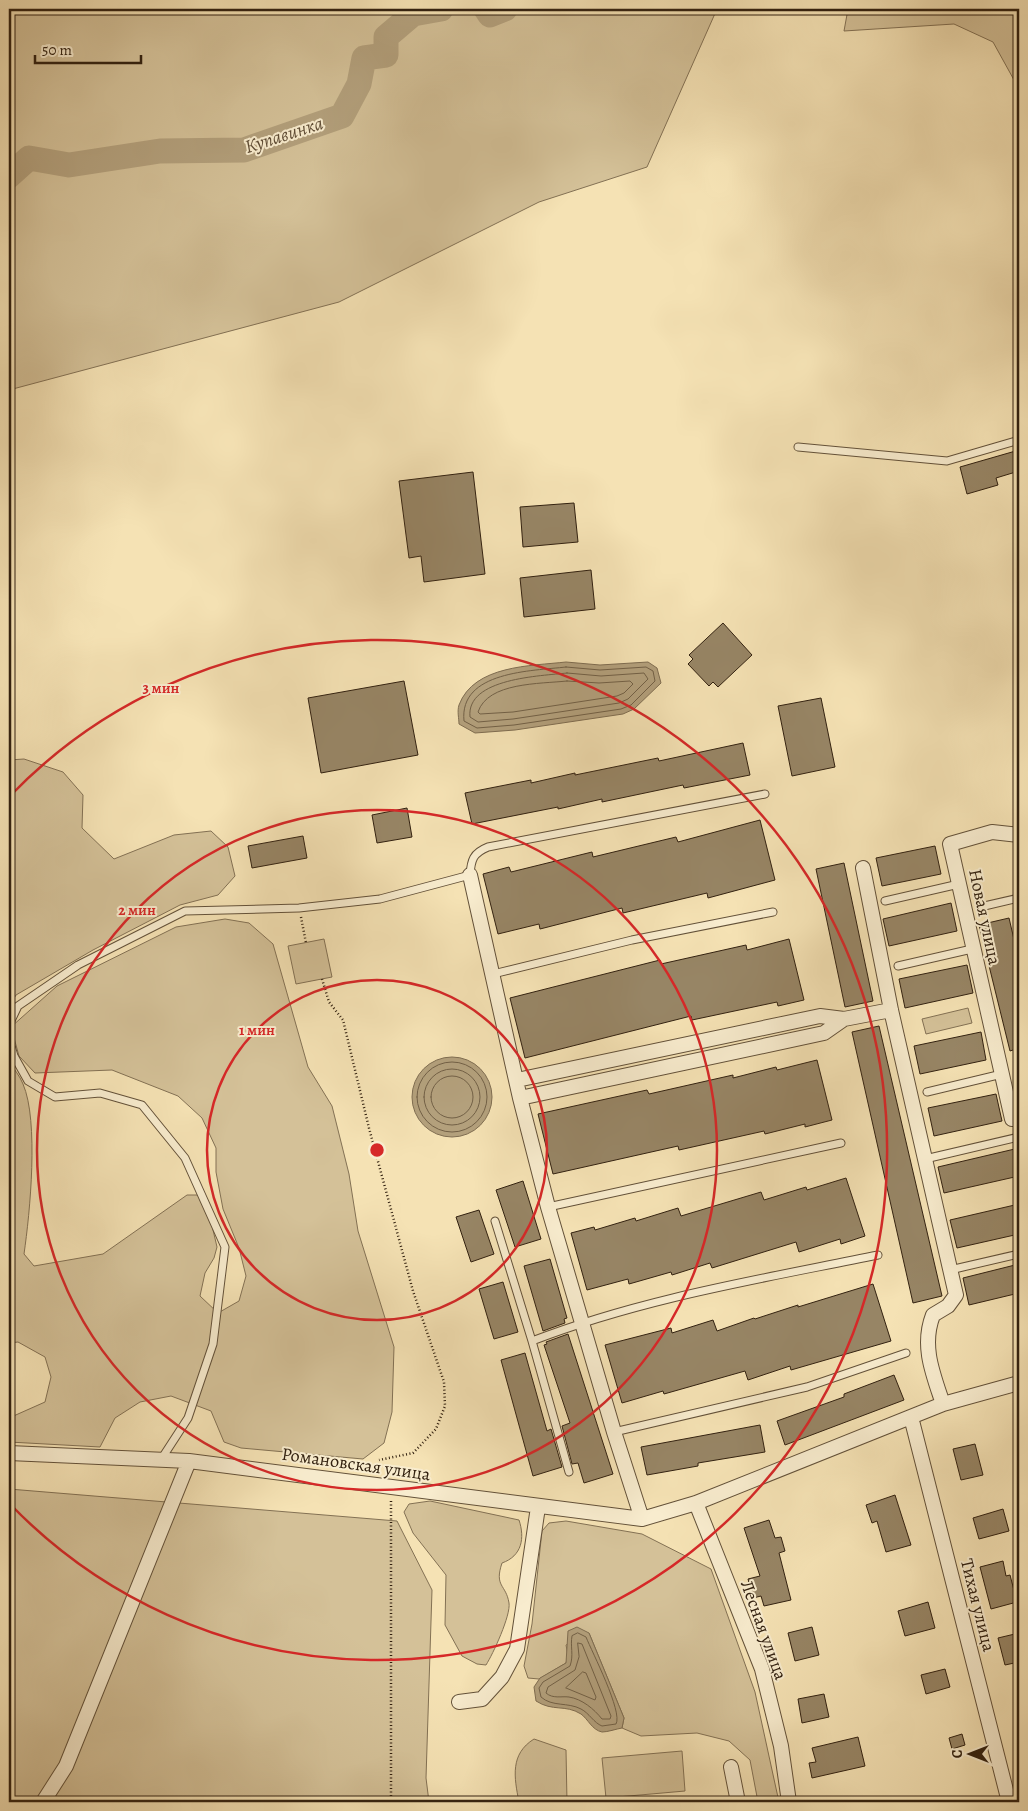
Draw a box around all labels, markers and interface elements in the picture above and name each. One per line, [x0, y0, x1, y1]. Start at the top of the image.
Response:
scale bar [35, 32, 141, 64]
text: 50 m [42, 40, 72, 60]
water label: Купавинка [241, 110, 327, 160]
text: 3 мин [143, 678, 180, 698]
street label: Новая улица [963, 867, 1007, 968]
text: 2 мин [118, 900, 156, 920]
text: 1 мин [239, 1020, 275, 1040]
centre of rings [368, 1141, 386, 1159]
street label: Романовская улица [280, 1442, 433, 1486]
street label: Тихая улица [955, 1556, 1001, 1655]
street label: Лесная улица [735, 1577, 793, 1684]
north arrow [946, 1728, 996, 1778]
text: С [948, 1749, 967, 1758]

